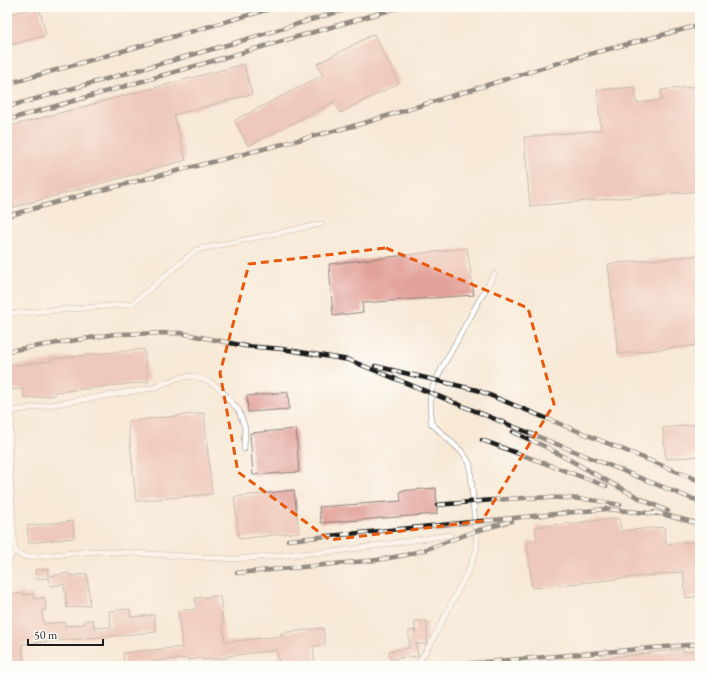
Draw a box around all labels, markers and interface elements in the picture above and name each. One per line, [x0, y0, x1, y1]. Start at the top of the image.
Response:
scale bar [28, 621, 103, 647]
text: 50 m [34, 627, 58, 643]

